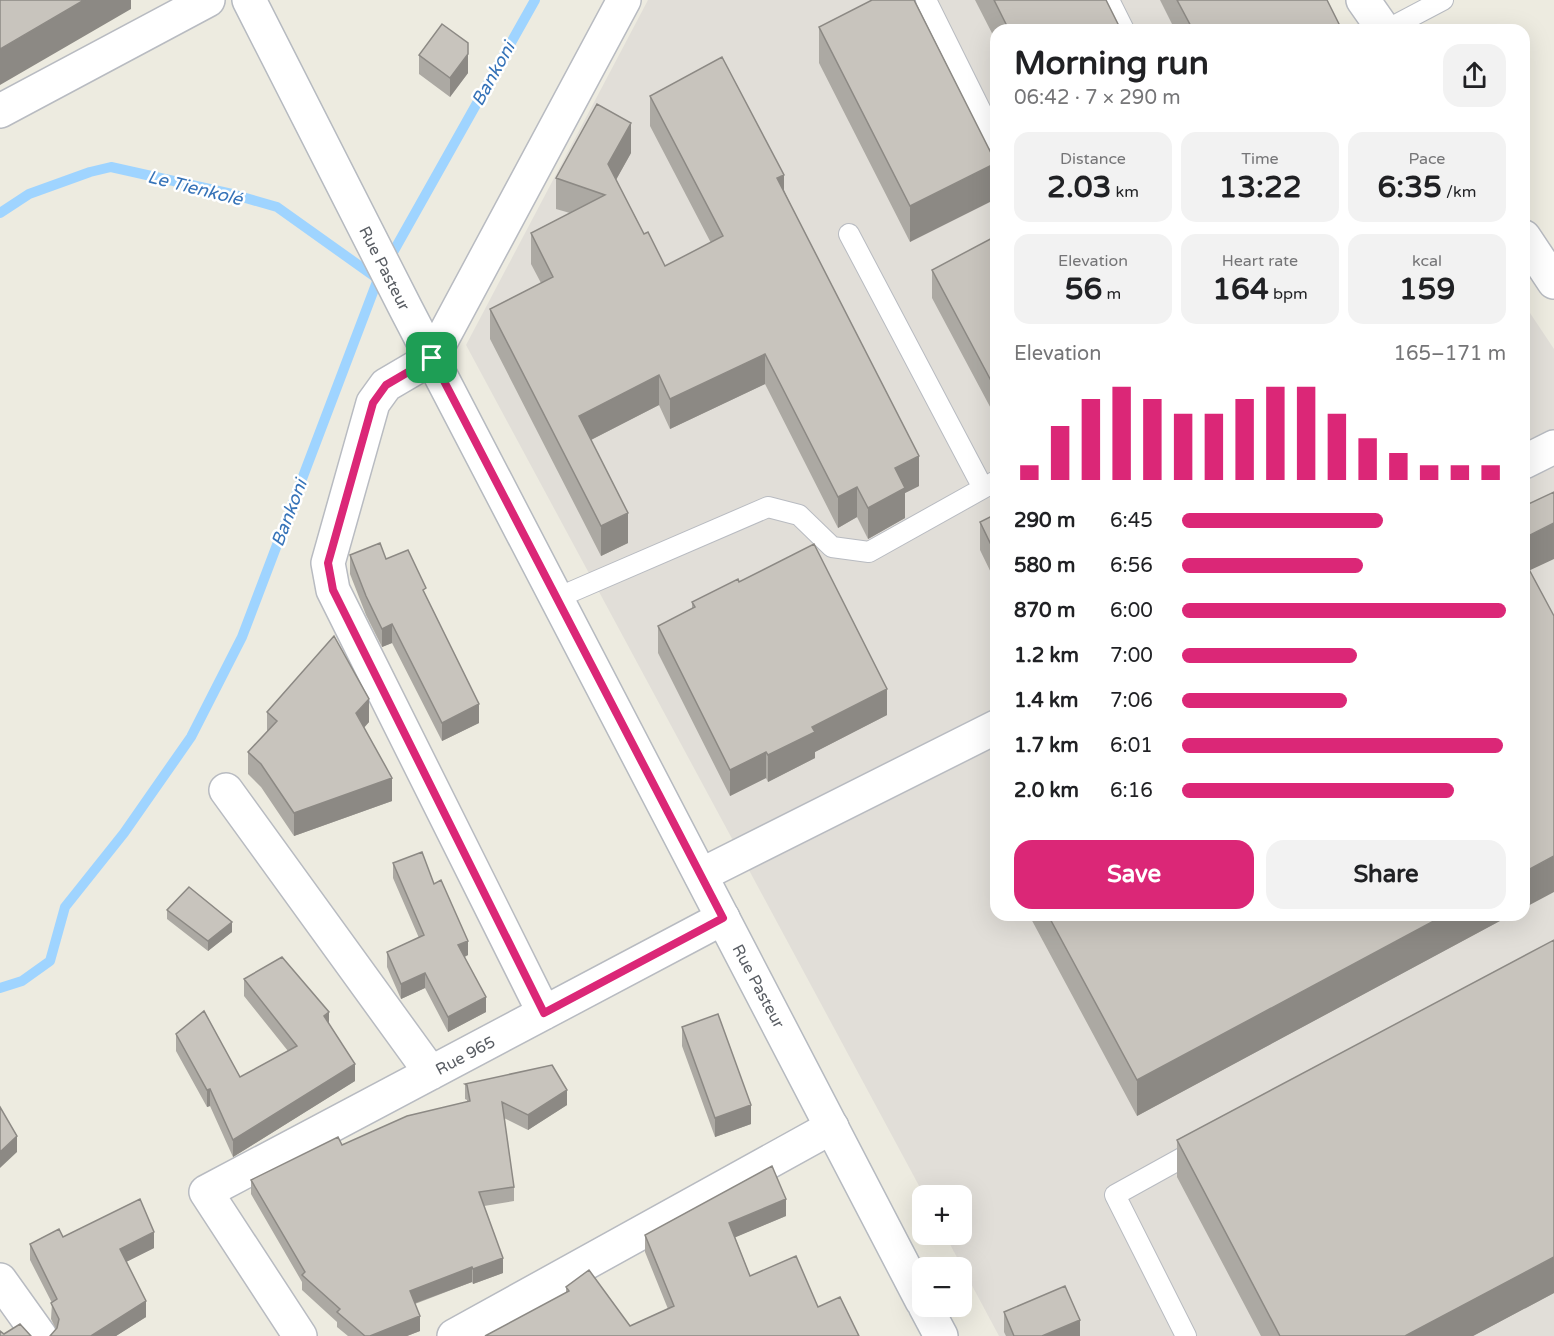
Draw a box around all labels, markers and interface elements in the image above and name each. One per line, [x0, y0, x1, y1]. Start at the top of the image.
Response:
water label: Bankoni [467, 36, 521, 110]
text: Morning run [1014, 44, 1209, 83]
button: share [1443, 44, 1506, 107]
text: 06:42 · 7 × 290 m [1014, 86, 1181, 110]
text: Distance [1060, 149, 1126, 169]
text: Time [1241, 149, 1279, 169]
text: Pace [1409, 149, 1445, 169]
water label: Le Tienkolé [145, 166, 245, 211]
text: 2.03 [1047, 169, 1111, 206]
text: 13:22 [1218, 169, 1302, 206]
text: 6:35 [1378, 169, 1442, 206]
text: km [1111, 182, 1139, 202]
text: /km [1442, 182, 1476, 202]
street label: Rue Pasteur [354, 223, 414, 315]
text: Elevation [1058, 251, 1128, 271]
text: Heart rate [1222, 251, 1298, 271]
text: kcal [1412, 251, 1442, 271]
text: 56 [1065, 271, 1102, 308]
text: 164 [1212, 271, 1269, 308]
text: 159 [1399, 271, 1455, 308]
text: m [1102, 284, 1121, 304]
text: bpm [1269, 284, 1308, 304]
pin [406, 332, 457, 383]
icon: arrive [415, 341, 448, 374]
text: Elevation [1014, 342, 1101, 366]
text: 165–171 m [1393, 342, 1506, 366]
water label: Bankoni [266, 474, 313, 549]
text: 290 m [1014, 509, 1075, 533]
text: 6:45 [1110, 509, 1153, 533]
text: 580 m [1014, 554, 1075, 578]
text: 6:56 [1110, 554, 1153, 578]
text: 870 m [1014, 599, 1075, 623]
text: 6:00 [1110, 599, 1153, 623]
text: 1.2 km [1014, 644, 1079, 668]
text: 7:00 [1110, 644, 1153, 668]
text: 1.4 km [1014, 689, 1078, 713]
text: 7:06 [1110, 689, 1153, 713]
text: 1.7 km [1014, 734, 1079, 758]
text: 6:01 [1110, 734, 1153, 758]
text: 2.0 km [1014, 779, 1079, 803]
text: 6:16 [1110, 779, 1153, 803]
button: Save [1014, 840, 1254, 909]
button: Share [1266, 840, 1506, 909]
street label: Rue Pasteur [728, 941, 789, 1033]
street label: Rue 965 [432, 1032, 499, 1080]
map controls [912, 1185, 972, 1317]
button: + [912, 1185, 972, 1245]
button: − [912, 1257, 972, 1317]

